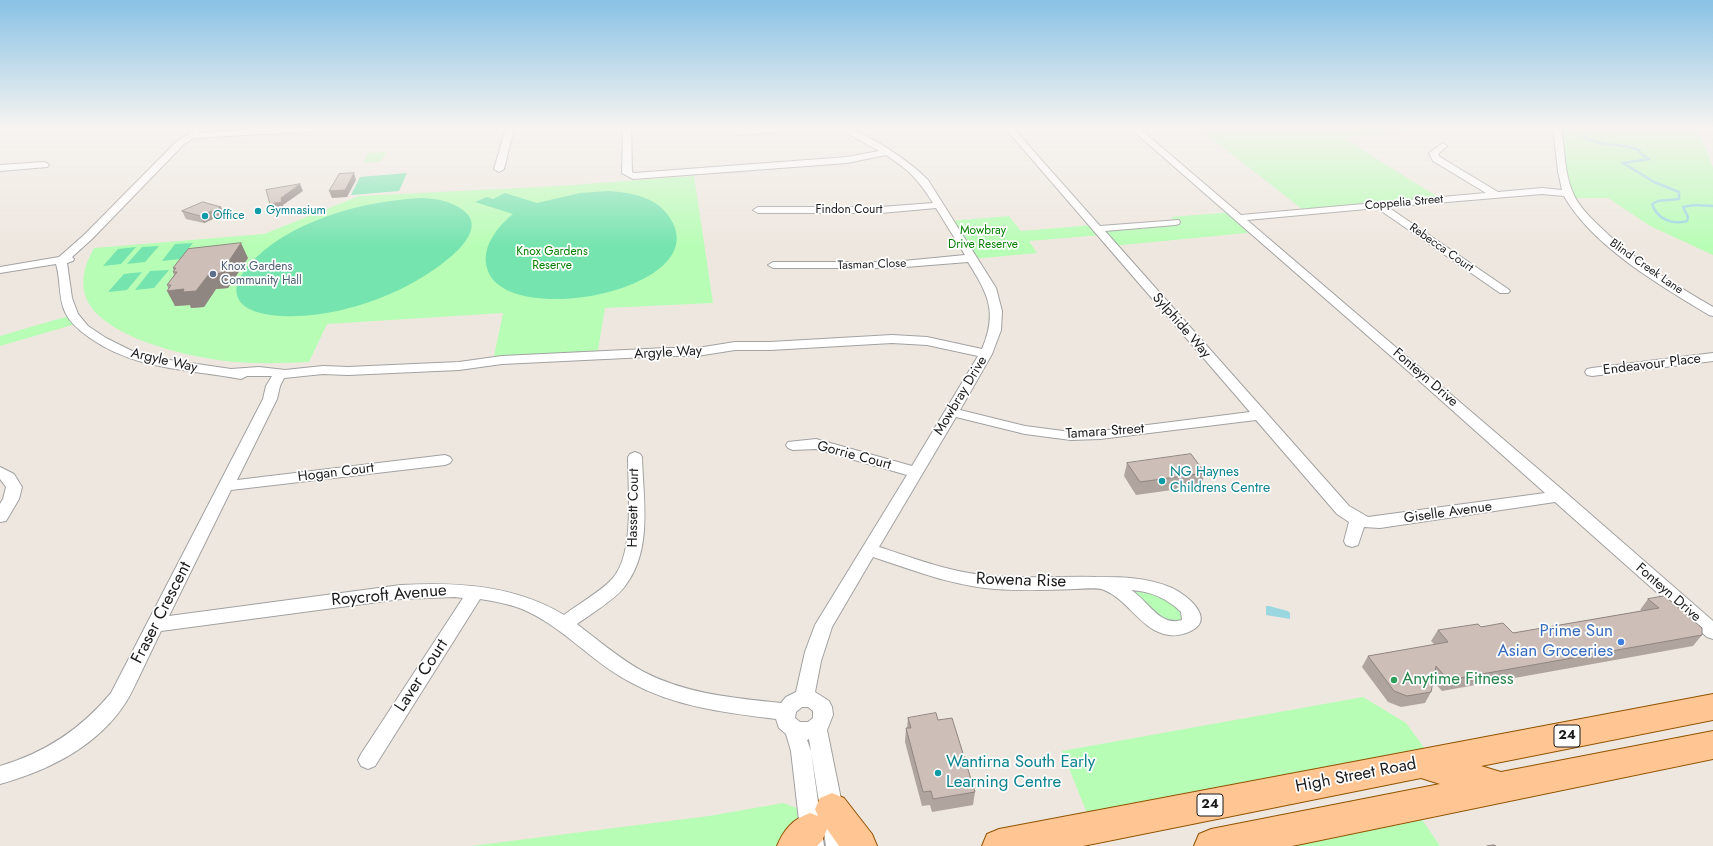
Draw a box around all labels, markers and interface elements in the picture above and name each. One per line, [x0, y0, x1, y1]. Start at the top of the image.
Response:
street label: Coppelia Street [1364, 192, 1444, 214]
street label: Findon Court [816, 203, 882, 217]
place label: Gymnasium [266, 204, 326, 218]
marker: Gymnasium [253, 206, 263, 216]
place label: Office [213, 209, 244, 223]
marker: Office [200, 211, 210, 221]
street label: Rebecca Court [1406, 221, 1476, 275]
park label: Mowbray Drive Reserve [948, 224, 1018, 252]
street label: Blind Creek Lane [1606, 236, 1686, 298]
park label: Knox Gardens Reserve [516, 245, 588, 273]
street label: Tasman Close [837, 257, 907, 273]
place label: Knox Gardens Community Hall [221, 260, 302, 288]
marker: Knox Gardens Community Hall [208, 269, 218, 279]
street label: Sylphide Way [1148, 290, 1214, 362]
street label: Argyle Way [634, 343, 702, 363]
street label: Argyle Way [129, 345, 199, 377]
street label: Fonteyn Drive [1389, 345, 1461, 411]
street label: Endeavour Place [1602, 351, 1702, 379]
street label: Mowbray Drive [931, 353, 991, 439]
street label: Tamara Street [1065, 421, 1145, 443]
street label: Gorrie Court [815, 438, 893, 474]
street label: Hogan Court [297, 460, 375, 486]
place label: NG Haynes Childrens Centre [1170, 465, 1270, 498]
street label: Hassett Court [625, 468, 643, 548]
marker: NG Haynes Childrens Centre [1157, 476, 1167, 486]
street label: Giselle Avenue [1403, 499, 1493, 527]
street label: Fraser Crescent [128, 559, 196, 667]
street label: Fonteyn Drive [1632, 560, 1704, 626]
street label: Rowena Rise [975, 569, 1067, 593]
street label: Roycroft Avenue [330, 581, 448, 611]
place label: Prime Sun Asian Groceries [1498, 622, 1613, 662]
street label: Laver Court [391, 636, 453, 716]
marker: Prime Sun Asian Groceries [1616, 637, 1626, 647]
place label: Anytime Fitness [1402, 670, 1514, 690]
marker: Anytime Fitness [1389, 675, 1399, 685]
road number: 24 [1554, 725, 1580, 747]
place label: Wantirna South Early Learning Centre [946, 753, 1095, 793]
street label: High Street Road [1294, 754, 1418, 798]
marker: Wantirna South Early Learning Centre [933, 768, 943, 778]
road number: 24 [1197, 794, 1223, 816]

